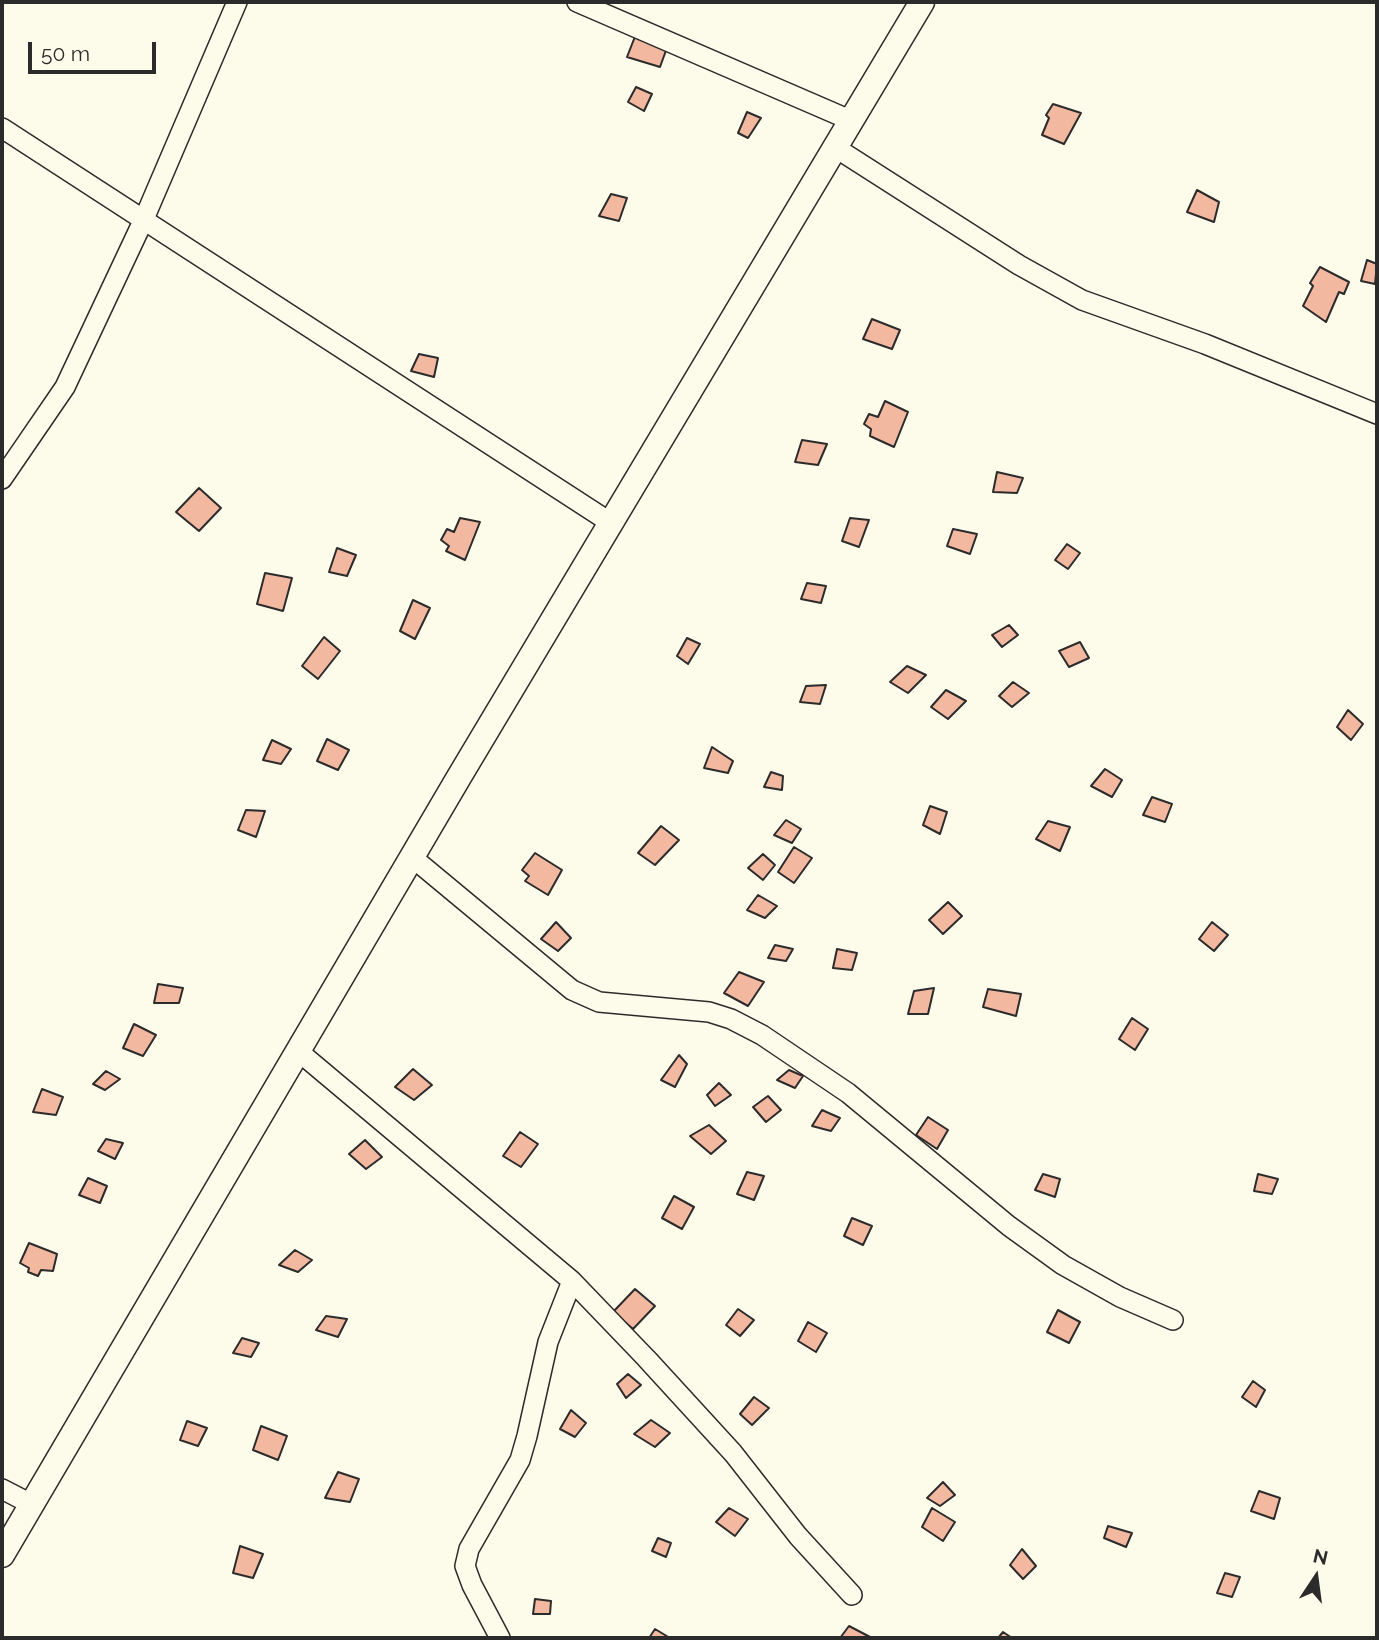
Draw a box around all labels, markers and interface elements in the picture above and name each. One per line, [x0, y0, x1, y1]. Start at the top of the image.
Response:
scale bar [32, 28, 159, 72]
text: 50 m [41, 41, 90, 66]
north arrow [1281, 1542, 1351, 1612]
text: N [1311, 1544, 1330, 1569]

